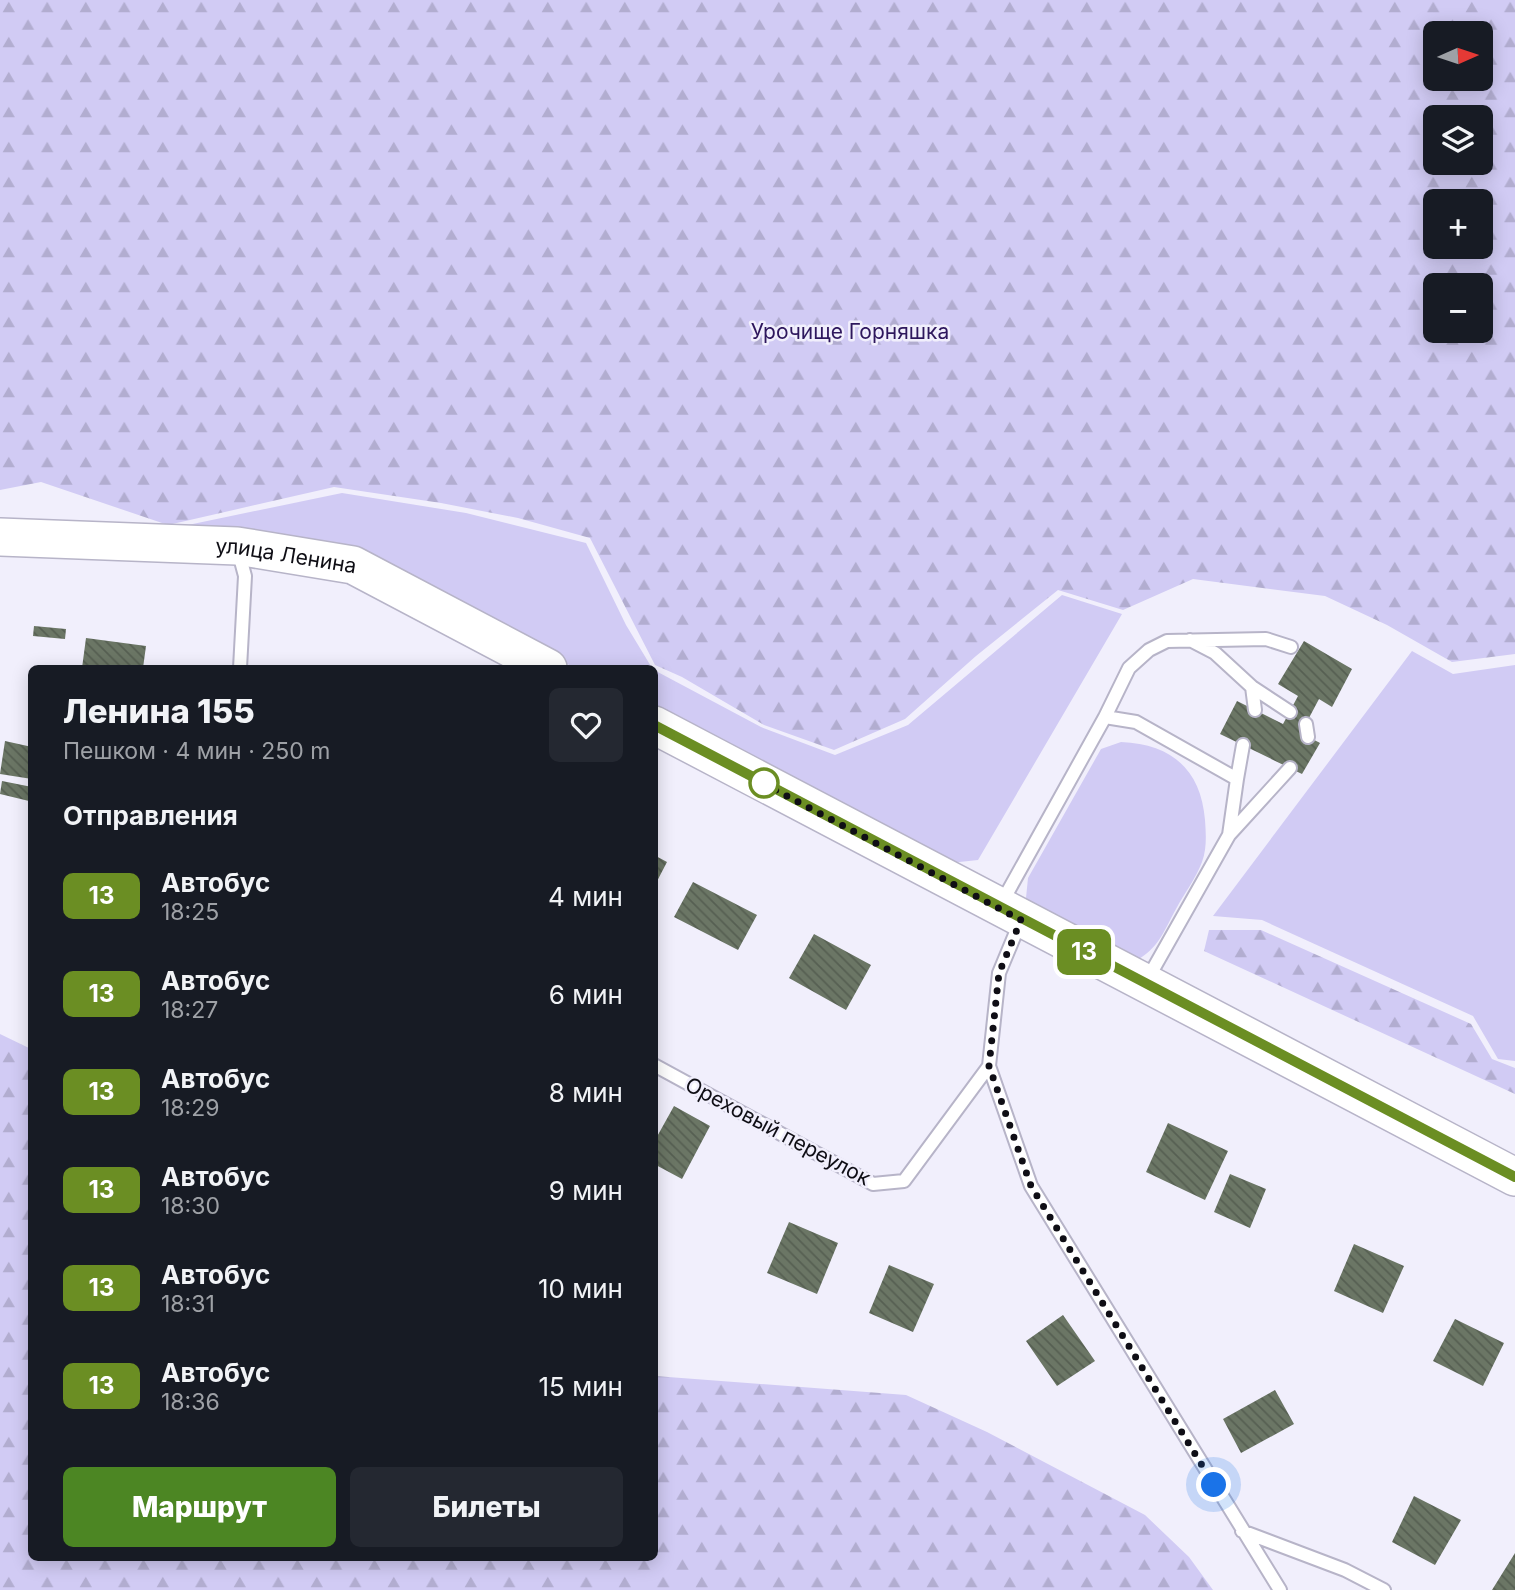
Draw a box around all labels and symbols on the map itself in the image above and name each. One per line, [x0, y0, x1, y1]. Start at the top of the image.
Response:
north arrow [1423, 21, 1493, 91]
park label: Урочище Горняшка [751, 319, 949, 344]
street label: улица Ленина [215, 533, 359, 578]
unlabelled marker [749, 768, 779, 798]
line badge: 13 [1052, 929, 1116, 975]
street label: Ореховый переулок [681, 1072, 875, 1191]
your location [1196, 1467, 1231, 1502]

